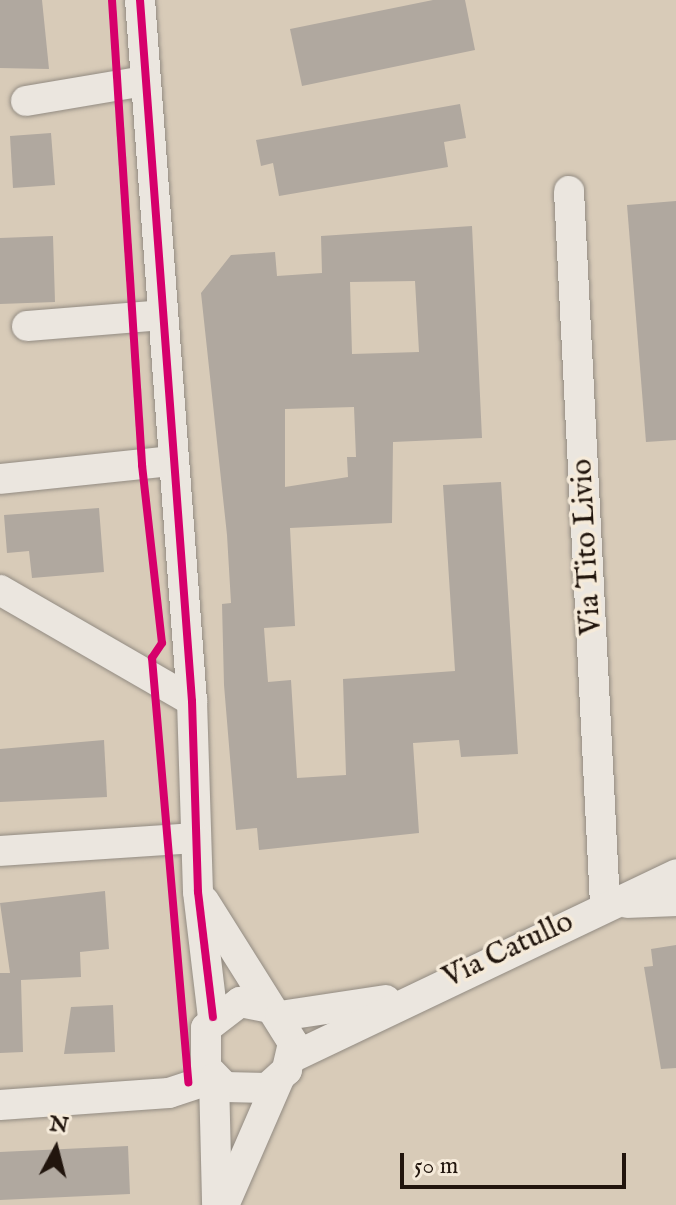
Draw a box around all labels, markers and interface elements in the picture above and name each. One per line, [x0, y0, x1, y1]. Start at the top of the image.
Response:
street label: Via Tito Livio [564, 458, 610, 636]
street label: Via Catullo [437, 904, 579, 996]
north arrow [16, 1109, 96, 1189]
text: N [48, 1110, 70, 1140]
scale bar [404, 1137, 630, 1187]
text: 50 m [414, 1151, 458, 1182]

